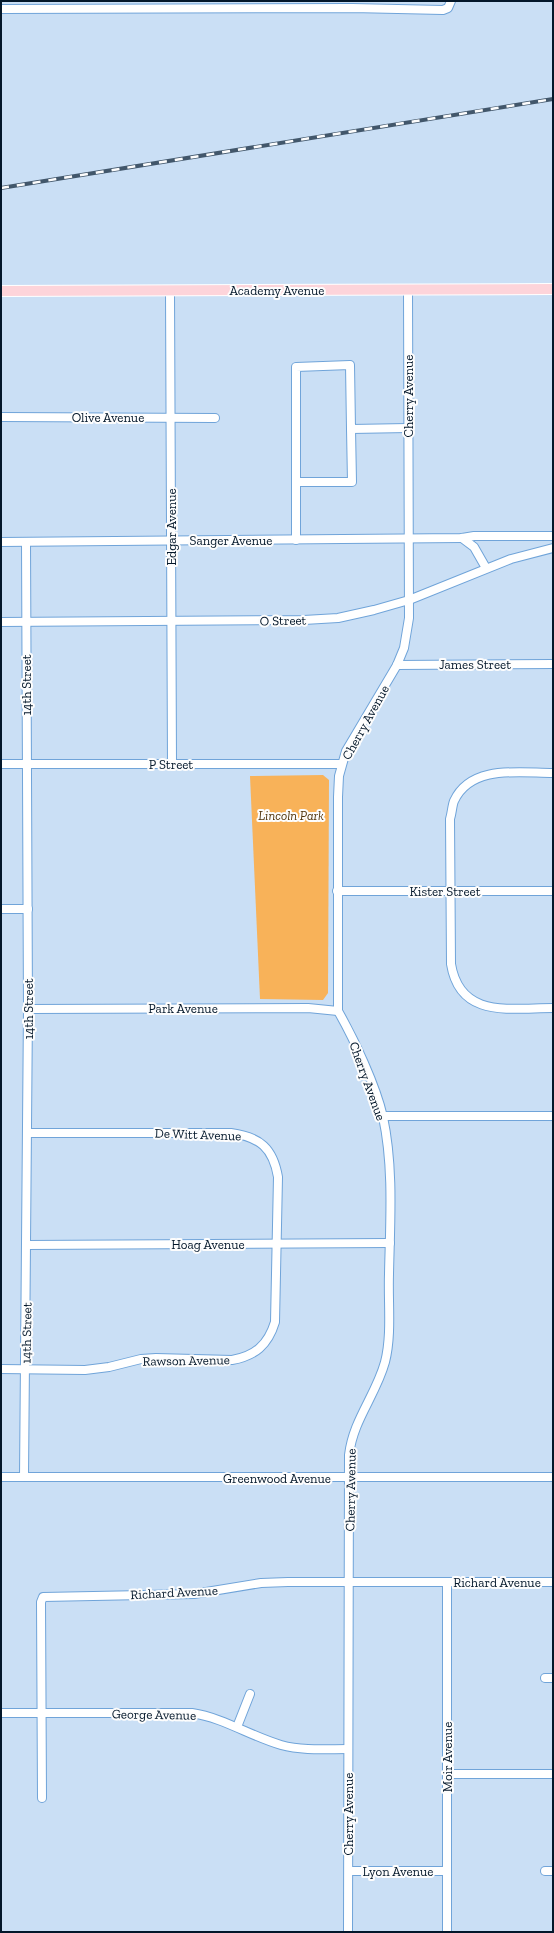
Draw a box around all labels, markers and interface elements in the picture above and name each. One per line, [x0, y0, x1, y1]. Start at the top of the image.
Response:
street label: Academy Avenue [230, 283, 324, 298]
street label: Cherry Avenue [401, 355, 416, 437]
street label: Olive Avenue [72, 410, 144, 425]
street label: Edgar Avenue [164, 488, 179, 566]
street label: Sanger Avenue [190, 533, 272, 548]
street label: O Street [260, 613, 307, 628]
street label: 14th Street [19, 654, 34, 716]
street label: James Street [439, 657, 511, 672]
street label: Cherry Avenue [339, 682, 392, 762]
street label: P Street [149, 757, 193, 772]
park label: Lincoln Park [258, 808, 324, 823]
street label: Kister Street [409, 884, 481, 899]
street label: 14th Street [21, 978, 36, 1040]
street label: Park Avenue [148, 1001, 218, 1016]
street label: Cherry Avenue [346, 1040, 389, 1123]
street label: De Witt Avenue [154, 1125, 242, 1144]
street label: Hoag Avenue [171, 1237, 245, 1252]
street label: 14th Street [18, 1302, 35, 1364]
street label: Rawson Avenue [142, 1352, 230, 1369]
street label: Cherry Avenue [342, 1448, 359, 1532]
street label: Greenwood Avenue [223, 1471, 331, 1486]
street label: Richard Avenue [453, 1575, 541, 1590]
street label: Richard Avenue [130, 1583, 218, 1602]
street label: George Avenue [112, 1706, 196, 1723]
street label: Moir Avenue [440, 1722, 455, 1792]
street label: Cherry Avenue [341, 1773, 356, 1855]
street label: Lyon Avenue [363, 1864, 433, 1879]

